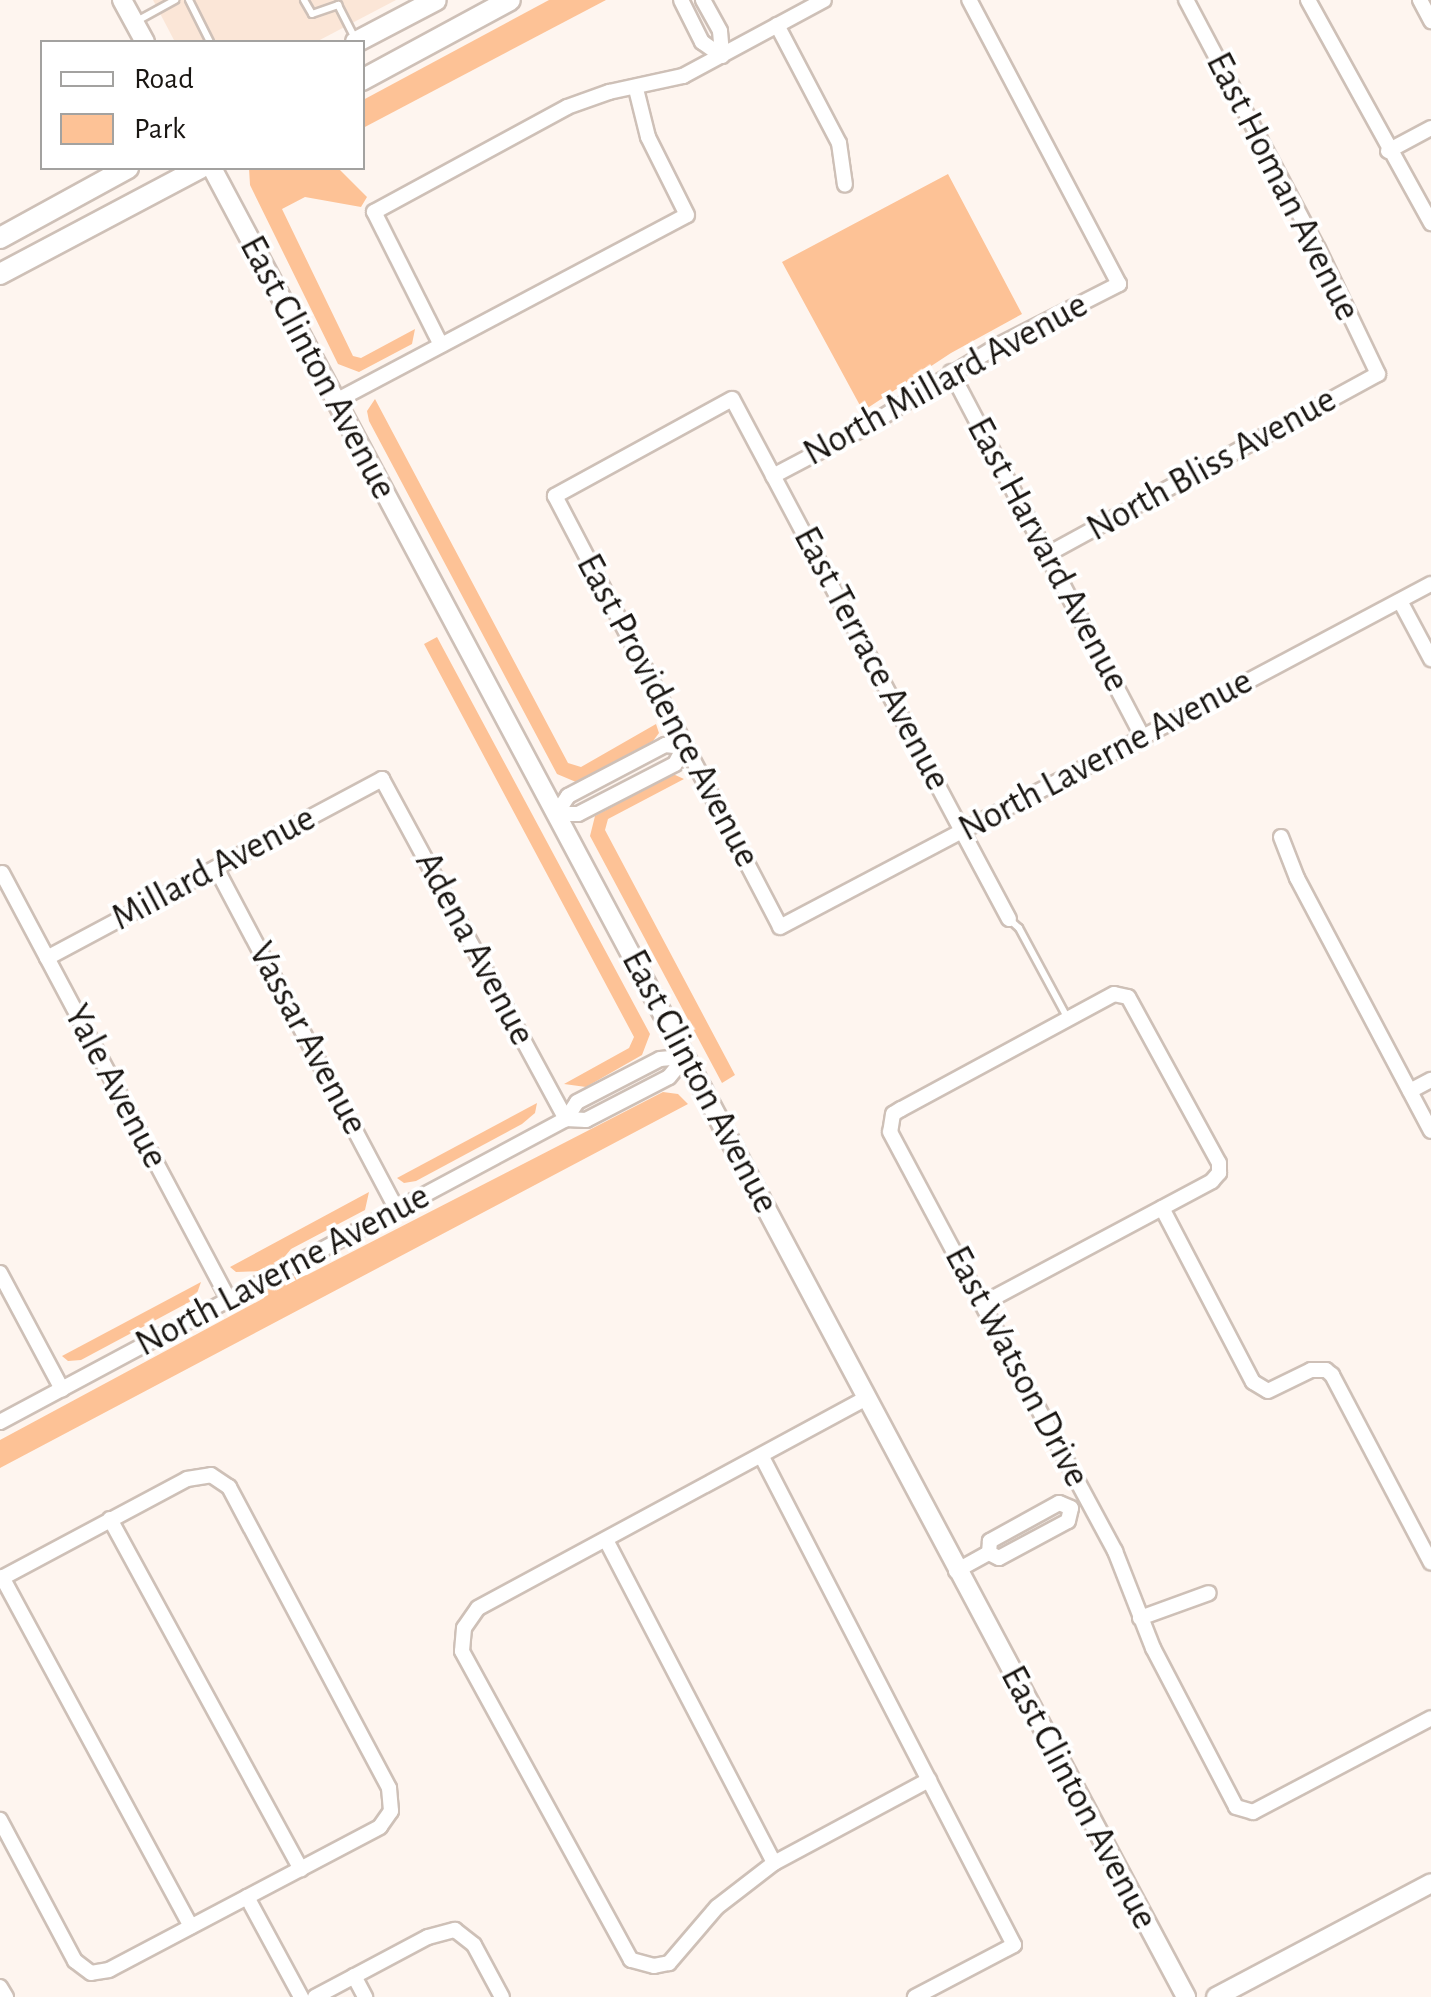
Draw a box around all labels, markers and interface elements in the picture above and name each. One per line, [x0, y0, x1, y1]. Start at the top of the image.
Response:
legend [40, 40, 365, 170]
street label: East Homan Avenue [1195, 45, 1369, 329]
text: Road [134, 64, 194, 94]
text: Park [134, 114, 186, 144]
street label: East Clinton Avenue [228, 228, 406, 508]
street label: North Millard Avenue [796, 283, 1096, 477]
street label: North Bliss Avenue [1079, 378, 1345, 552]
street label: East Harvard Avenue [955, 410, 1139, 700]
street label: East Terrace Avenue [782, 519, 960, 799]
street label: East Providence Avenue [565, 546, 769, 876]
street label: North Laverne Avenue [951, 659, 1261, 853]
street label: Millard Avenue [104, 796, 324, 942]
street label: Adena Avenue [404, 844, 544, 1054]
street label: Vassar Avenue [237, 935, 377, 1143]
street label: East Clinton Avenue [610, 942, 788, 1222]
street label: Yale Avenue [53, 997, 177, 1177]
street label: North Laverne Avenue [128, 1174, 438, 1368]
street label: East Watson Drive [933, 1239, 1099, 1495]
street label: East Clinton Avenue [989, 1658, 1167, 1938]

